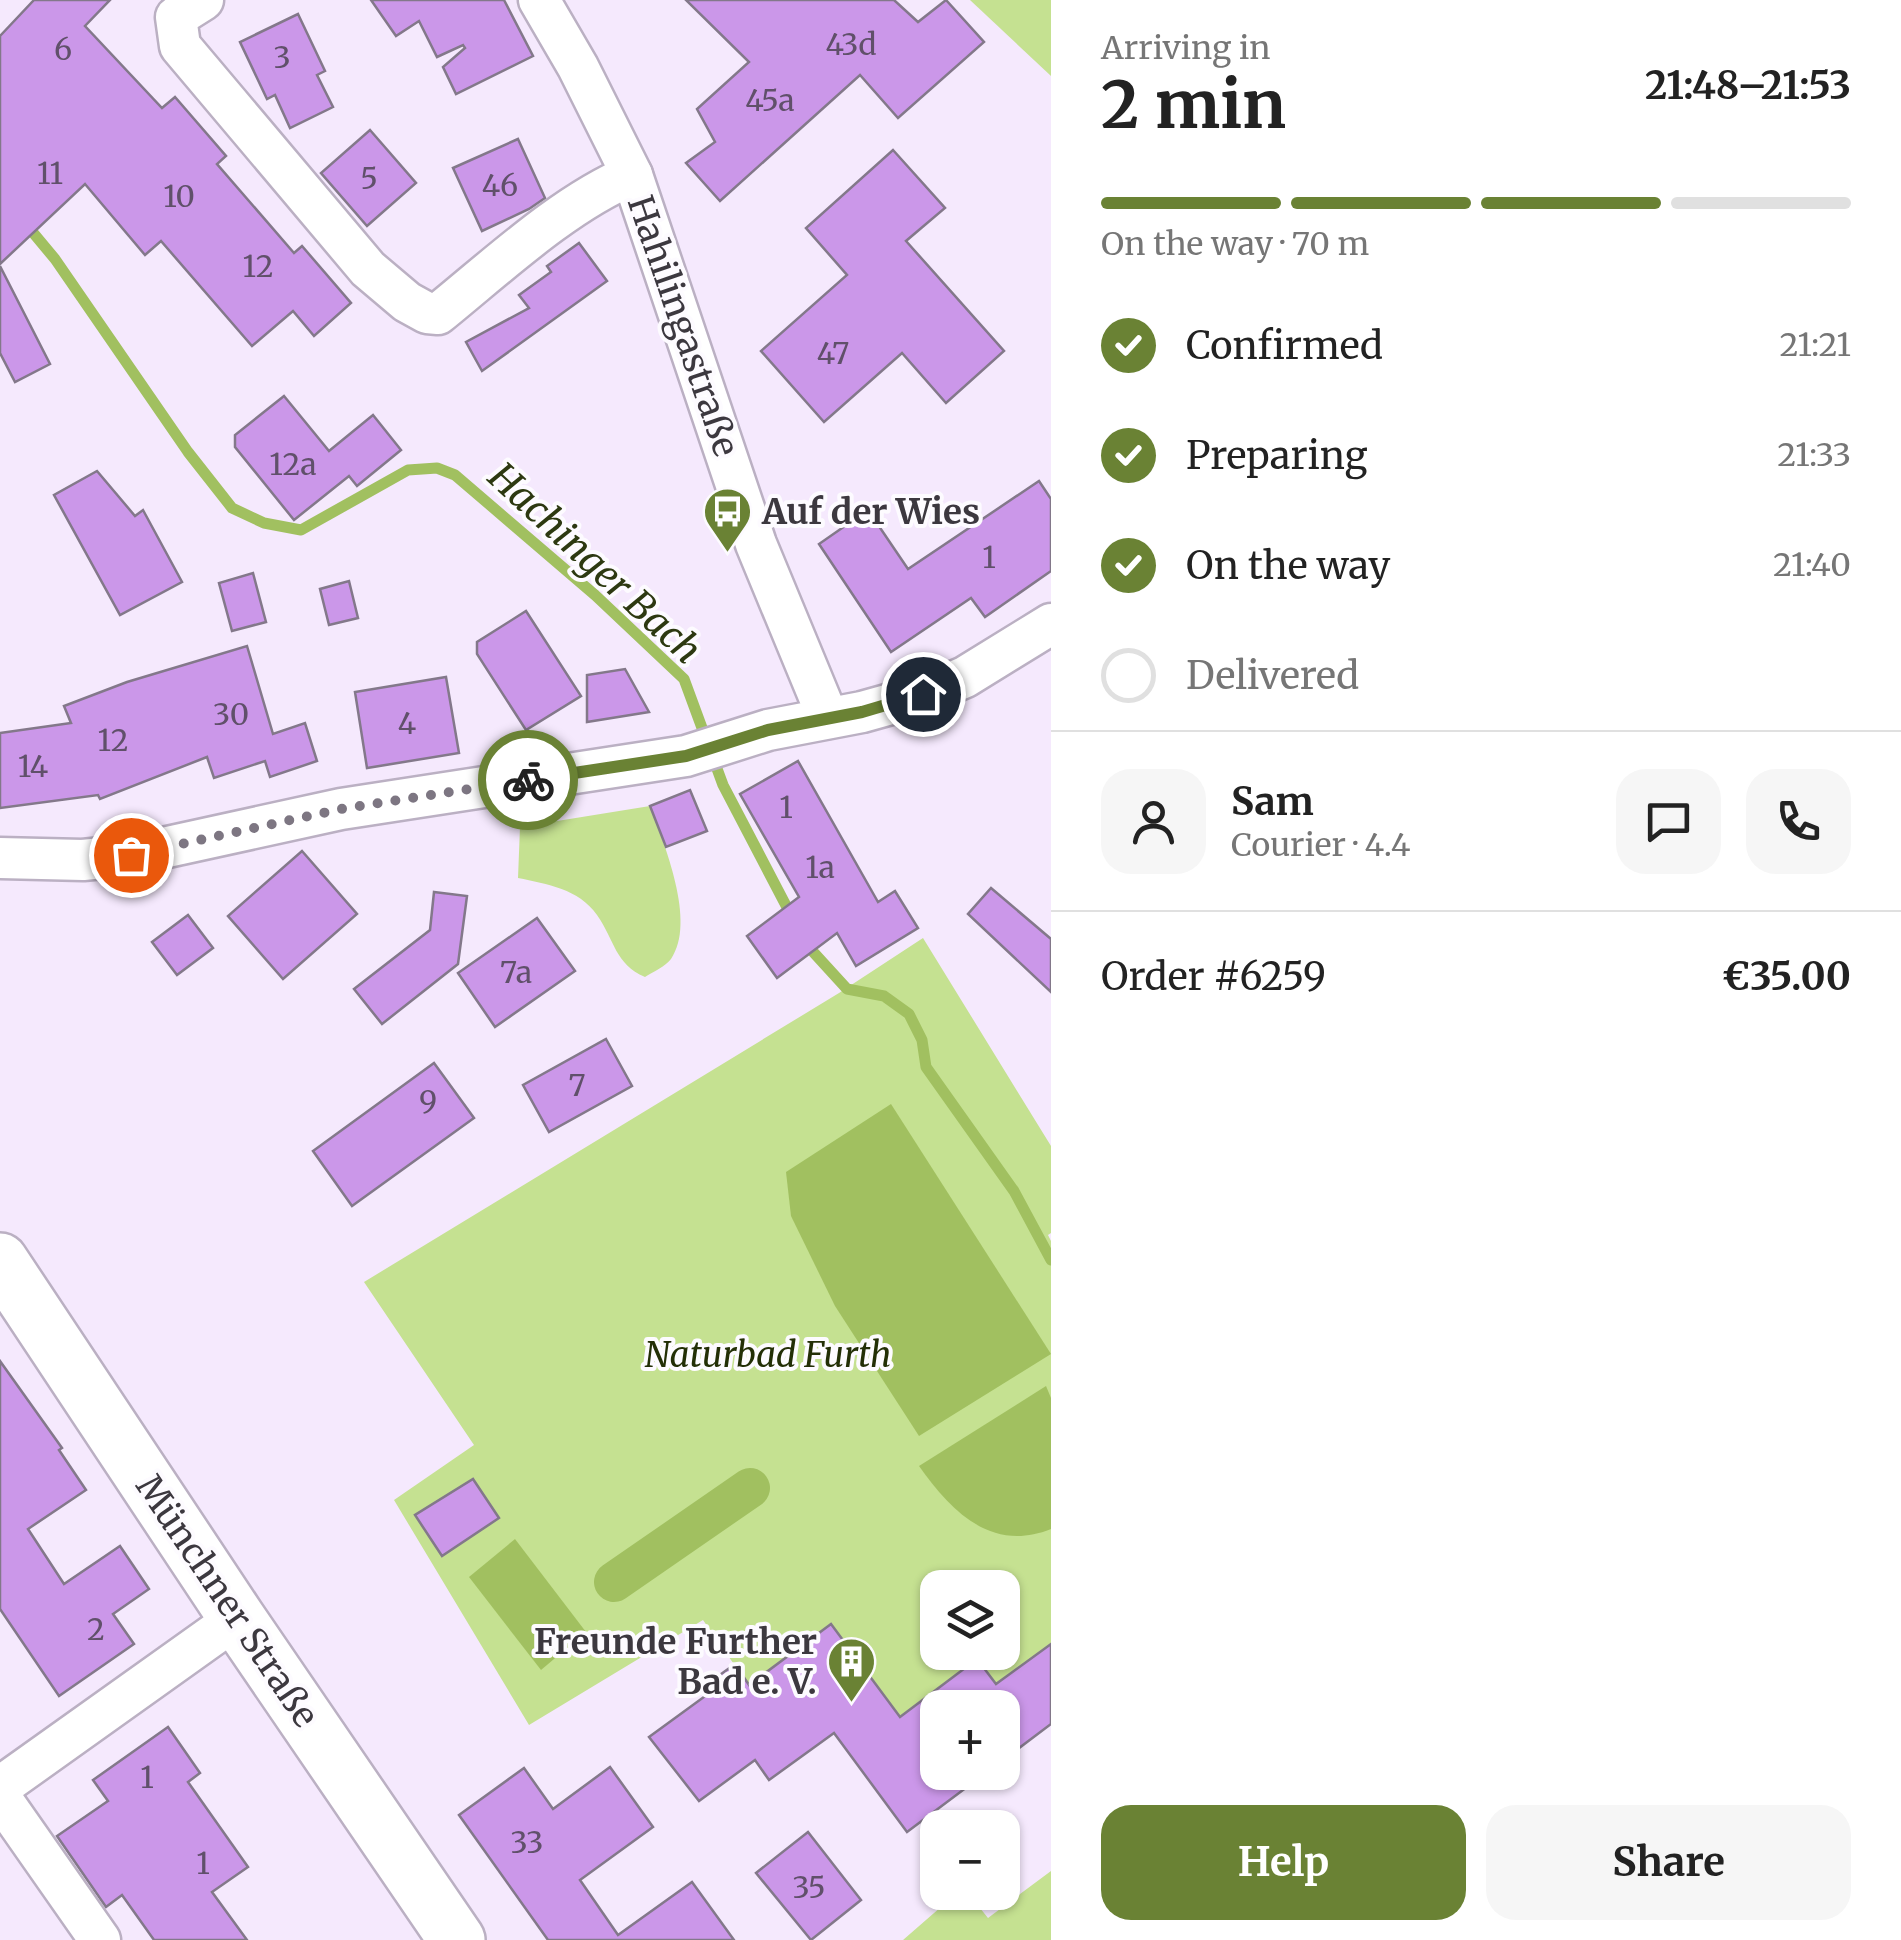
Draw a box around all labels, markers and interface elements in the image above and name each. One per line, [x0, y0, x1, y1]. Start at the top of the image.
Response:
house number: 43d [825, 25, 877, 63]
text: Arriving in [1101, 28, 1270, 68]
house number: 6 [54, 30, 72, 68]
house number: 3 [273, 38, 291, 76]
text: 21:48–21:53 [1645, 62, 1851, 109]
text: 2 min [1101, 64, 1286, 146]
house number: 45a [745, 81, 795, 119]
house number: 11 [37, 154, 63, 192]
house number: 5 [360, 159, 378, 197]
house number: 46 [482, 166, 518, 204]
house number: 10 [163, 177, 195, 215]
street label: Hahilingastraße [618, 190, 748, 462]
text: On the way · 70 m [1101, 224, 1369, 264]
house number: 12 [242, 247, 274, 285]
icon: check [1101, 318, 1156, 373]
text: Confirmed [1186, 322, 1383, 369]
text: 21:21 [1779, 325, 1851, 365]
house number: 47 [817, 334, 849, 372]
icon: check [1101, 428, 1156, 483]
text: Preparing [1186, 432, 1368, 479]
text: 21:33 [1777, 435, 1851, 475]
house number: 12a [269, 445, 317, 483]
water label: Hachinger Bach [478, 452, 711, 673]
bus stop icon: Auf der Wies [701, 486, 753, 554]
place label: Auf der Wies [761, 490, 980, 534]
house number: 1 [982, 538, 996, 576]
icon: check [1101, 538, 1156, 593]
text: On the way [1186, 542, 1390, 589]
text: 21:40 [1773, 545, 1851, 585]
pin [881, 652, 966, 737]
text: Delivered [1186, 652, 1359, 699]
icon: home [896, 667, 951, 722]
house number: 30 [213, 695, 249, 733]
house number: 4 [398, 704, 416, 742]
house number: 12 [97, 721, 129, 759]
courier [478, 730, 578, 830]
house number: 14 [18, 747, 48, 785]
icon: bike [501, 753, 556, 808]
button: person [1101, 769, 1206, 874]
button: chat [1616, 769, 1721, 874]
button: phone [1746, 769, 1851, 874]
text: Sam [1231, 778, 1314, 825]
house number: 1 [779, 788, 793, 826]
pin [89, 813, 174, 898]
text: Courier · 4.4 [1231, 825, 1411, 865]
icon: bag [104, 828, 159, 883]
house number: 1a [805, 848, 835, 886]
house number: 7a [500, 953, 532, 991]
text: Order #6259 [1101, 953, 1326, 1000]
text: €35.00 [1722, 953, 1851, 1000]
house number: 7 [568, 1066, 586, 1104]
house number: 9 [419, 1082, 437, 1120]
park label: Naturbad Furth [645, 1333, 891, 1377]
street label: Münchner Straße [126, 1467, 328, 1735]
map controls [920, 1570, 1020, 1910]
button: layers [920, 1570, 1020, 1670]
house number: 2 [87, 1610, 105, 1648]
place label: Freunde Further Bad e. V. [534, 1620, 817, 1704]
building icon: Freunde Further Bad e. V. [826, 1636, 878, 1704]
button: + [920, 1690, 1020, 1790]
house number: 1 [140, 1758, 154, 1796]
button: Help [1101, 1805, 1466, 1920]
button: Share [1486, 1805, 1851, 1920]
button: − [920, 1810, 1020, 1910]
house number: 33 [511, 1823, 543, 1861]
house number: 1 [196, 1844, 210, 1882]
house number: 35 [792, 1868, 826, 1906]

